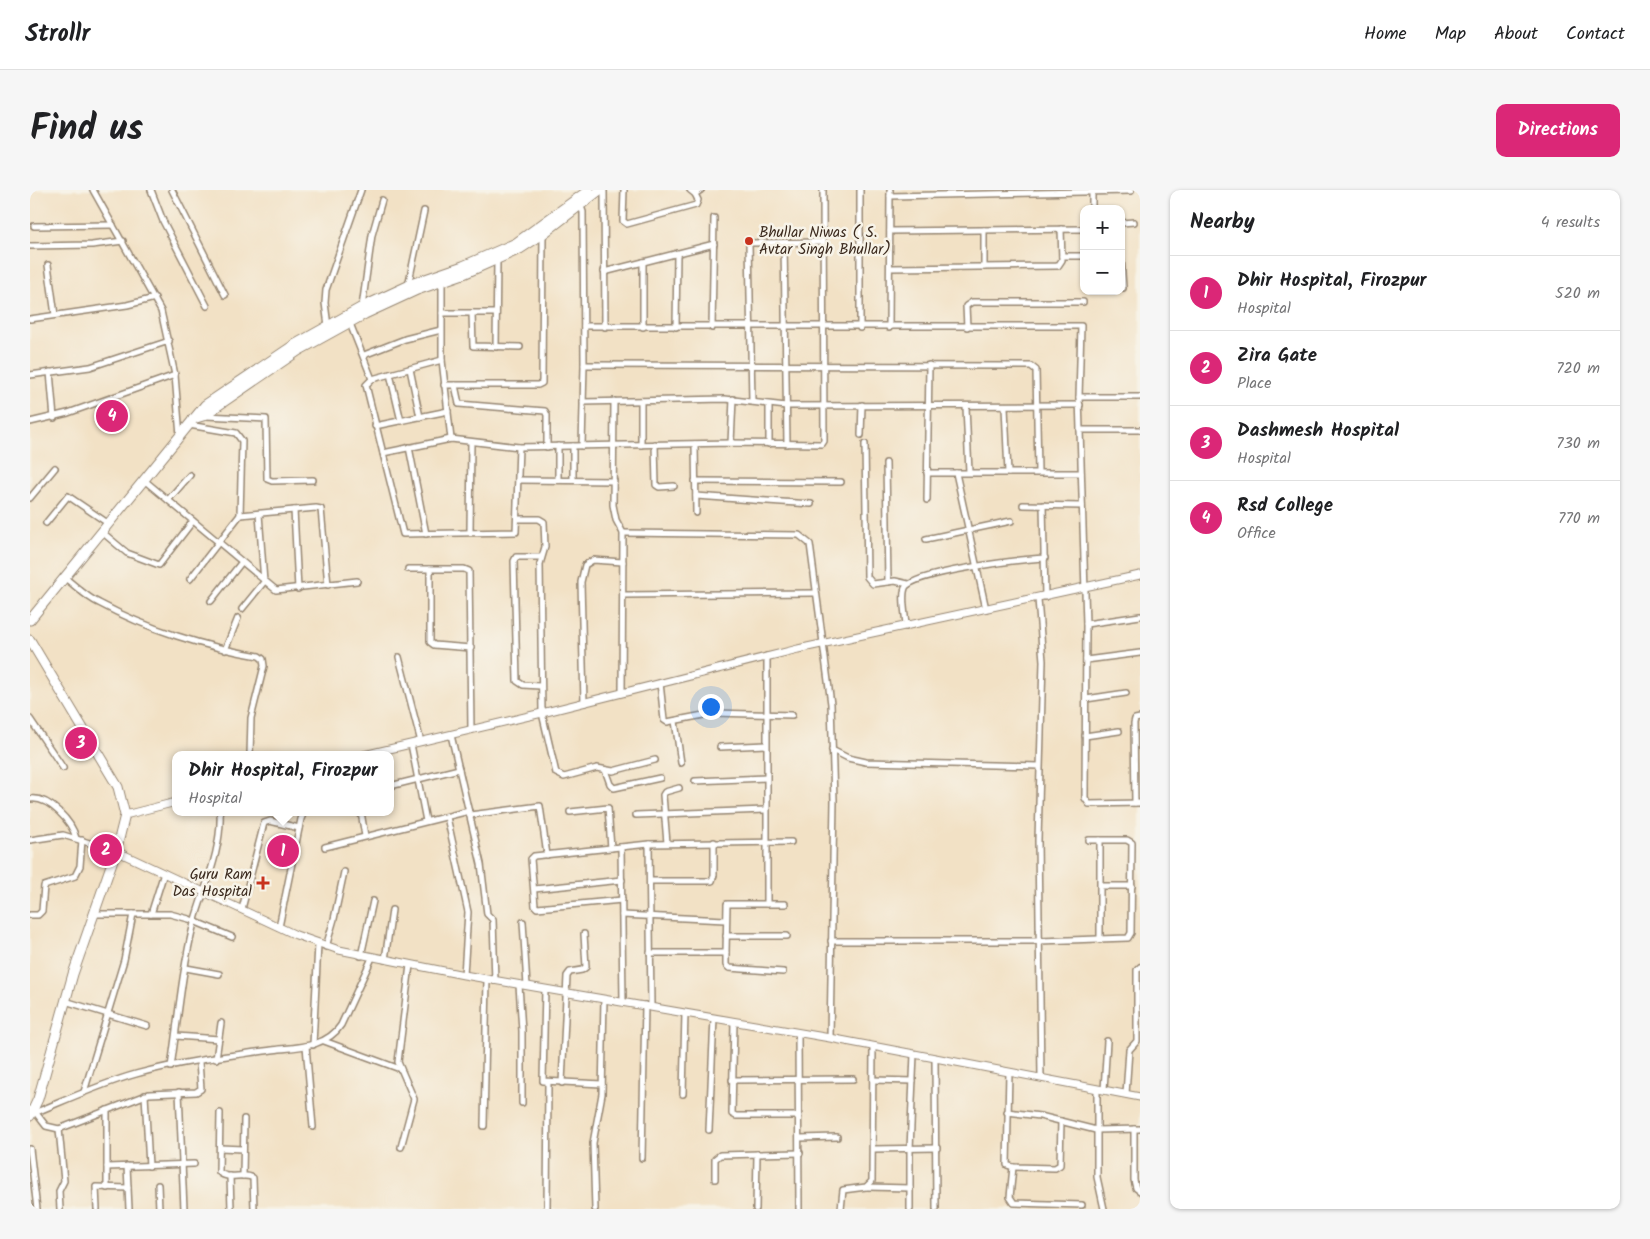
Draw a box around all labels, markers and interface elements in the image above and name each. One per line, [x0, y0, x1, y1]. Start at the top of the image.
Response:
text: Strollr [25, 15, 90, 54]
text: Home [1364, 20, 1407, 49]
text: Map [1435, 20, 1466, 49]
text: About [1494, 20, 1538, 49]
text: Contact [1566, 20, 1625, 49]
text: Find us [30, 102, 143, 158]
button: Directions [1496, 104, 1620, 157]
map controls [1080, 205, 1125, 295]
button: + [1080, 205, 1125, 250]
text: Nearby [1190, 206, 1255, 239]
text: 4 results [1541, 210, 1600, 235]
place label: Bhullar Niwas ( S. Avtar Singh Bhullar) [759, 221, 891, 262]
marker: Bhullar Niwas ( S. Avtar Singh Bhullar) [743, 235, 755, 247]
button: − [1080, 250, 1125, 295]
text: Dhir Hospital, Firozpur [1237, 266, 1426, 296]
text: 1 [1204, 281, 1208, 306]
text: 520 m [1555, 281, 1600, 306]
text: Hospital [1237, 296, 1291, 321]
text: Zira Gate [1237, 341, 1317, 371]
text: 2 [1201, 356, 1211, 381]
text: 720 m [1556, 356, 1600, 381]
text: Place [1237, 371, 1271, 396]
pin: 4 [96, 397, 128, 435]
text: Dashmesh Hospital [1237, 416, 1399, 446]
text: 3 [1202, 431, 1210, 456]
text: 730 m [1556, 431, 1600, 456]
text: Hospital [1237, 446, 1291, 471]
text: Rsd College [1237, 491, 1333, 521]
text: 4 [1202, 506, 1210, 531]
text: 770 m [1558, 506, 1600, 531]
text: Office [1237, 521, 1276, 546]
your location [698, 694, 724, 720]
pin: 3 [65, 724, 97, 762]
popup [172, 751, 394, 816]
text: Dhir Hospital, Firozpur [188, 756, 378, 786]
text: Hospital [188, 786, 242, 811]
pin: 2 [90, 831, 122, 869]
pin: 1 [267, 832, 299, 870]
place label: Guru Ram Das Hospital [172, 863, 252, 904]
marker: Guru Ram Das Hospital [256, 876, 270, 890]

